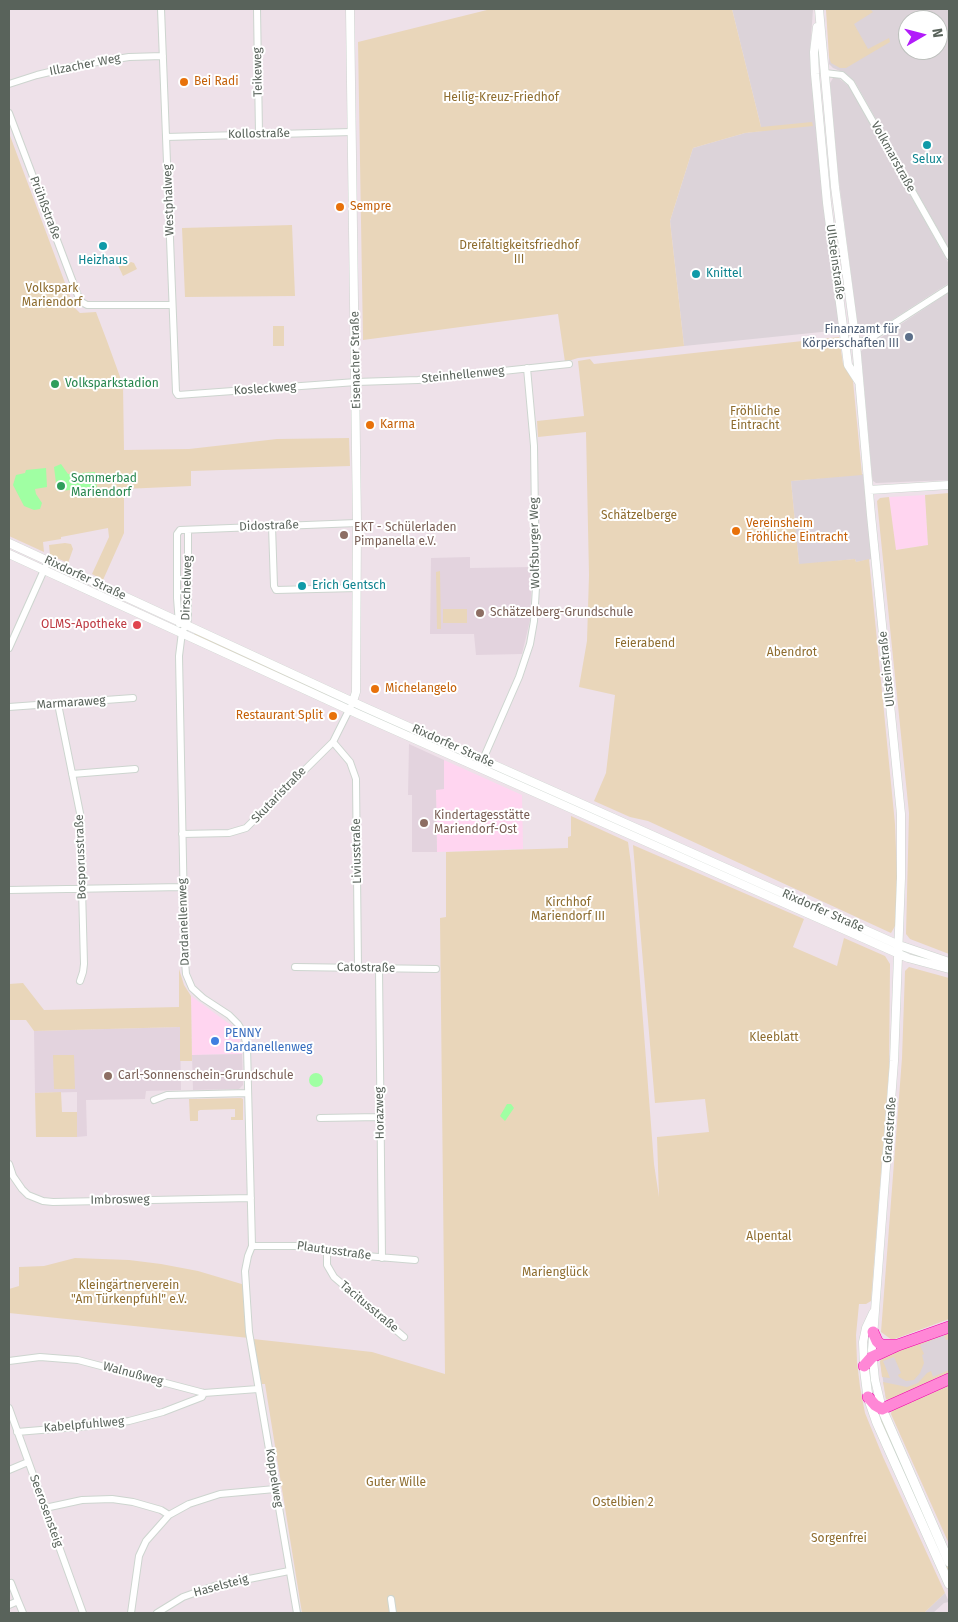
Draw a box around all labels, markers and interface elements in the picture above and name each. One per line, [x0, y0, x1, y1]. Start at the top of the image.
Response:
north arrow [898, 10, 948, 60]
text: N [928, 27, 946, 39]
street label: Teikeweg [250, 47, 266, 97]
street label: Illzacher Weg [48, 51, 122, 79]
place label: Bei Radi [194, 75, 239, 89]
marker: Bei Radi [178, 76, 190, 88]
park label: Heilig-Kreuz-Friedhof [443, 91, 559, 105]
street label: Volkmarstraße [868, 119, 918, 195]
street label: Kollostraße [228, 126, 290, 142]
marker: Selux [921, 139, 933, 151]
place label: Selux [912, 153, 942, 167]
street label: Westphalweg [161, 164, 177, 236]
street label: Prühßstraße [26, 174, 64, 242]
place label: Sempre [350, 200, 391, 214]
marker: Sempre [334, 201, 346, 213]
street label: Ullsteinstraße [823, 223, 847, 301]
park label: Dreifaltigkeitsfriedhof III [459, 239, 579, 267]
marker: Heizhaus [97, 240, 109, 252]
place label: Heizhaus [78, 254, 128, 268]
place label: Knittel [706, 267, 742, 281]
marker: Knittel [690, 268, 702, 280]
park label: Volkspark Mariendorf [22, 282, 82, 310]
street label: Eisenacher Straße [348, 311, 364, 409]
place label: Finanzamt für Körperschaften III [802, 323, 899, 351]
marker: Finanzamt für Körperschaften III [903, 331, 915, 343]
street label: Steinhellenweg [421, 363, 505, 387]
place label: Volksparkstadion [65, 377, 159, 391]
marker: Volksparkstadion [49, 378, 61, 390]
street label: Kosleckweg [233, 380, 297, 398]
park label: Fröhliche Eintracht [730, 405, 780, 433]
place label: Karma [380, 418, 415, 432]
marker: Karma [364, 419, 376, 431]
place label: Sommerbad Mariendorf [71, 472, 137, 500]
marker: Sommerbad Mariendorf [55, 480, 67, 492]
street label: Wolfsburger Weg [527, 497, 543, 589]
park label: Schätzelberge [601, 509, 677, 523]
place label: Vereinsheim Fröhliche Eintracht [746, 517, 848, 545]
street label: Didostraße [239, 518, 299, 534]
place label: EKT - Schülerladen Pimpanella e.V. [354, 521, 457, 549]
marker: Vereinsheim Fröhliche Eintracht [730, 525, 742, 537]
marker: EKT - Schülerladen Pimpanella e.V. [338, 529, 350, 541]
street label: Rixdorfer Straße [42, 553, 128, 603]
street label: Dirschelweg [179, 555, 195, 621]
place label: Erich Gentsch [312, 579, 386, 593]
marker: Erich Gentsch [296, 580, 308, 592]
place label: Schätzelberg-Grundschule [490, 606, 633, 620]
marker: Schätzelberg-Grundschule [474, 607, 486, 619]
place label: OLMS-Apotheke [41, 618, 127, 632]
marker: OLMS-Apotheke [131, 619, 143, 631]
street label: Ullsteinstraße [876, 630, 898, 708]
park label: Feierabend [615, 637, 675, 651]
park label: Abendrot [767, 646, 817, 660]
place label: Michelangelo [385, 682, 457, 696]
marker: Michelangelo [369, 683, 381, 695]
street label: Marmaraweg [36, 693, 106, 713]
place label: Restaurant Split [236, 709, 323, 723]
marker: Restaurant Split [327, 710, 339, 722]
street label: Rixdorfer Straße [410, 721, 496, 771]
street label: Skutaristraße [249, 764, 309, 826]
place label: Kindertagesstätte Mariendorf-Ost [434, 809, 530, 837]
street label: Bosporusstraße [72, 814, 90, 900]
marker: Kindertagesstätte Mariendorf-Ost [418, 817, 430, 829]
street label: Liviusstraße [349, 818, 365, 884]
street label: Dardanellenweg [175, 878, 193, 966]
street label: Rixdorfer Straße [780, 886, 866, 936]
park label: Kirchhof Mariendorf III [531, 896, 605, 924]
street label: Catostraße [337, 960, 395, 976]
place label: PENNY Dardanellenweg [225, 1027, 313, 1055]
park label: Kleeblatt [749, 1031, 799, 1045]
marker: PENNY Dardanellenweg [209, 1035, 221, 1047]
place label: Carl-Sonnenschein-Grundschule [118, 1069, 294, 1083]
marker: Carl-Sonnenschein-Grundschule [102, 1070, 114, 1082]
street label: Horazweg [372, 1087, 388, 1139]
street label: Gradestraße [881, 1096, 899, 1164]
street label: Imbrosweg [90, 1192, 150, 1208]
park label: Alpental [746, 1230, 792, 1244]
street label: Plautusstraße [296, 1239, 372, 1263]
park label: Marienglück [522, 1266, 588, 1280]
street label: Tacitusstraße [337, 1278, 401, 1336]
park label: Kleingärtnerverein "Am Türkenpfuhl" e.V. [71, 1279, 187, 1307]
street label: Walnußweg [101, 1359, 165, 1389]
street label: Kabelpfuhlweg [43, 1414, 125, 1436]
street label: Koppelweg [262, 1447, 286, 1509]
street label: Seerosensteig [26, 1473, 66, 1549]
park label: Guter Wille [366, 1476, 426, 1490]
park label: Ostelbien 2 [592, 1496, 654, 1510]
park label: Sorgenfrei [811, 1532, 867, 1546]
street label: Haselsteig [192, 1572, 250, 1600]

